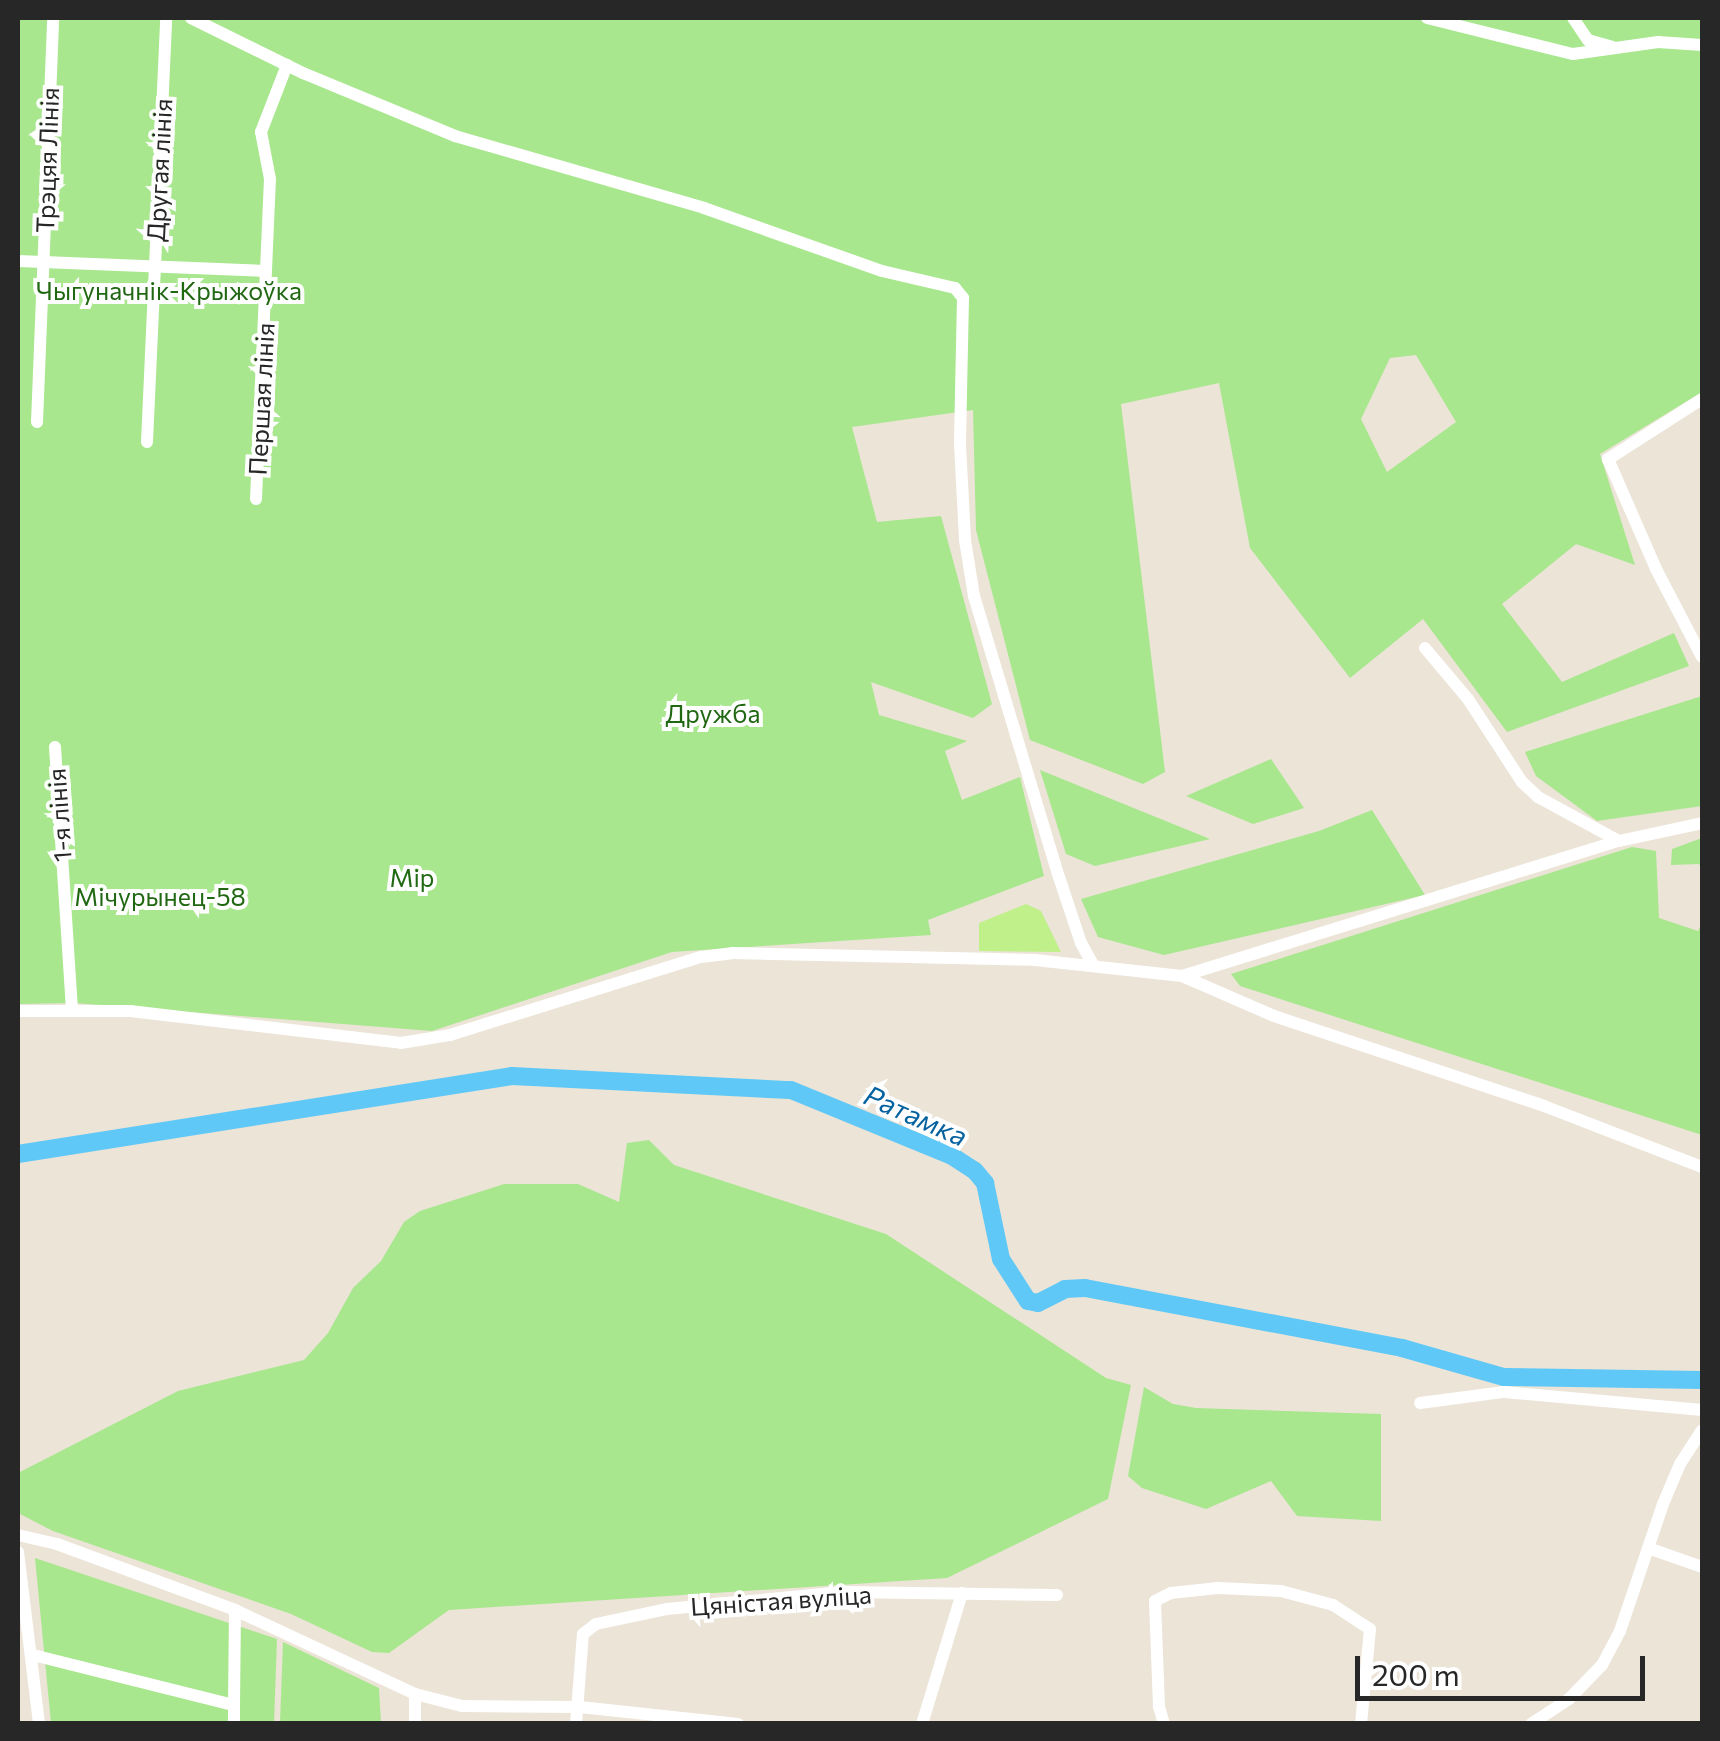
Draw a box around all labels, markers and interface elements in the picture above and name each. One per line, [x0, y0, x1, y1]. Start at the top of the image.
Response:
street label: Трэцяя Лінія [29, 87, 65, 233]
street label: Другая лінія [140, 98, 178, 242]
park label: Чыгуначнік-Крыжоўка [36, 275, 302, 305]
street label: Першая лінія [242, 322, 280, 476]
park label: Дружба [666, 698, 760, 728]
street label: 1-я лінія [41, 767, 77, 863]
park label: Мір [390, 862, 434, 892]
park label: Мічурынец-58 [74, 881, 246, 911]
water label: Ратамка [859, 1077, 973, 1153]
street label: Цяністая вуліца [689, 1579, 873, 1621]
scale bar [1360, 1636, 1650, 1698]
text: 200 m [1372, 1655, 1460, 1692]

